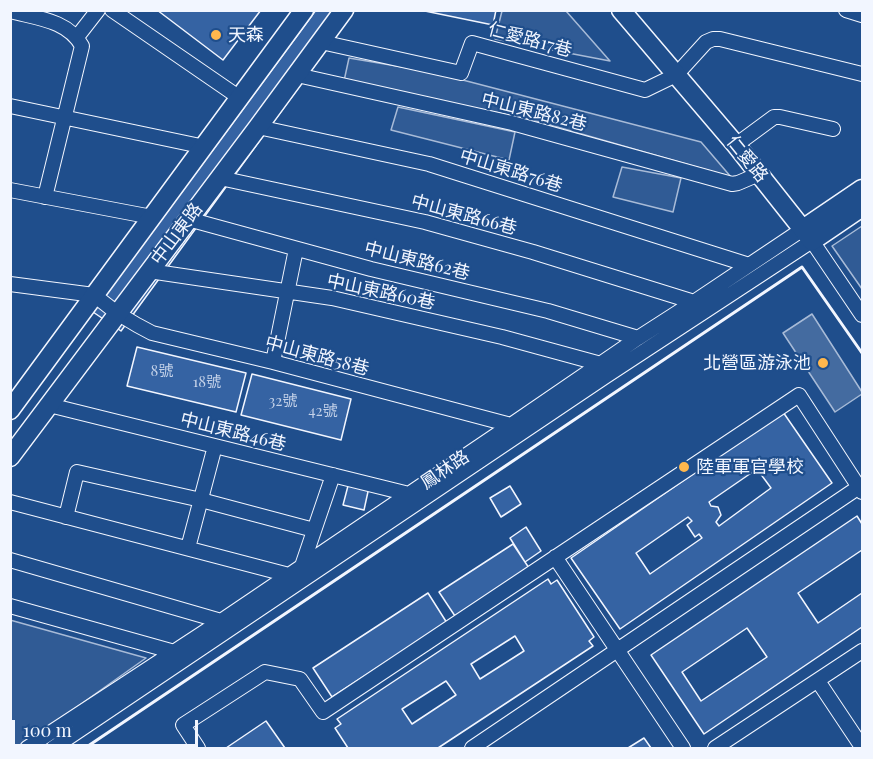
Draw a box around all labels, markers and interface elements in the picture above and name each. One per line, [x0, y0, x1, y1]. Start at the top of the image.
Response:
street label: 仁愛路17巷 [486, 18, 574, 62]
place label: 天森 [228, 24, 264, 46]
marker: 天森 [209, 28, 223, 42]
street label: 中山東路82巷 [479, 88, 589, 136]
street label: 仁愛路 [722, 131, 772, 187]
street label: 中山東路76巷 [457, 145, 565, 197]
street label: 中山東路66巷 [409, 191, 519, 239]
street label: 中山東路 [147, 199, 207, 269]
street label: 中山東路62巷 [362, 237, 472, 285]
street label: 中山東路60巷 [325, 270, 437, 314]
street label: 中山東路58巷 [263, 332, 371, 380]
place label: 北營區游泳池 [703, 352, 811, 374]
marker: 北營區游泳池 [816, 356, 830, 370]
house number: 8號 [151, 362, 173, 380]
house number: 18號 [193, 373, 221, 391]
house number: 32號 [269, 392, 297, 410]
house number: 42號 [308, 402, 338, 420]
street label: 中山東路46巷 [178, 408, 288, 456]
street label: 鳳林路 [417, 446, 473, 494]
place label: 陸軍軍官學校 [696, 456, 804, 478]
marker: 陸軍軍官學校 [677, 460, 691, 474]
scale bar [15, 708, 201, 746]
text: 100 m [23, 718, 72, 742]

